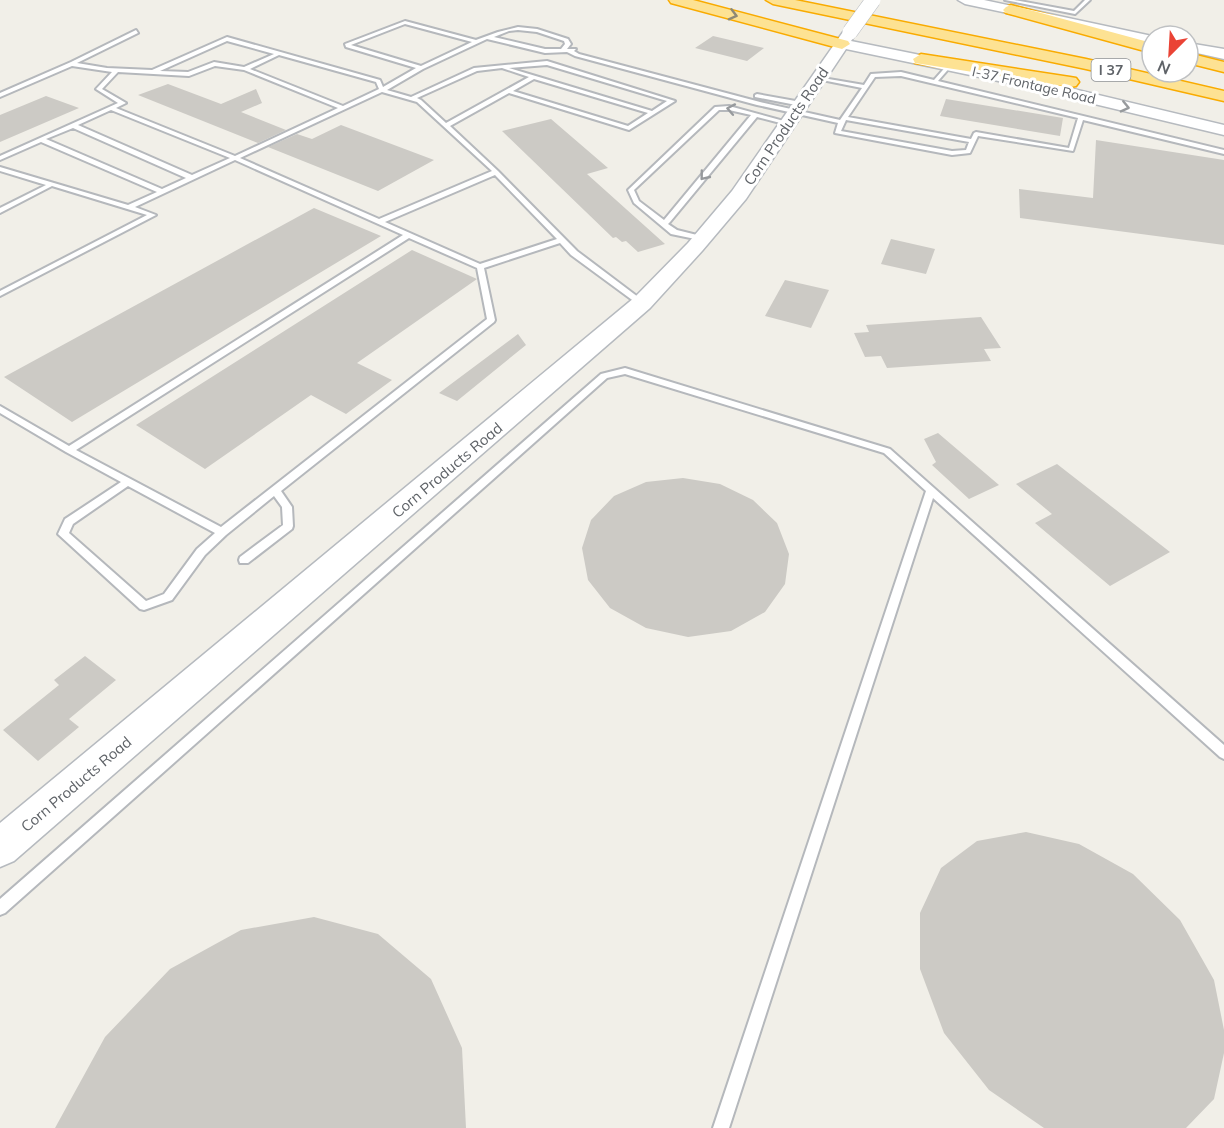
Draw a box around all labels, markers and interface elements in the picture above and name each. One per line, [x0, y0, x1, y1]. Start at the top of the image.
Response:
one-way arrow [727, 8, 738, 20]
north arrow [1140, 24, 1200, 84]
text: N [1154, 56, 1173, 79]
road number: I 37 [1092, 59, 1130, 81]
street label: I-37 Frontage Road [970, 62, 1098, 108]
street label: Corn Products Road [739, 63, 833, 189]
one-way arrow [1120, 99, 1130, 112]
one-way arrow [727, 103, 737, 116]
one-way arrow [701, 169, 712, 180]
street label: Corn Products Road [388, 418, 506, 522]
street label: Corn Products Road [17, 732, 135, 836]

